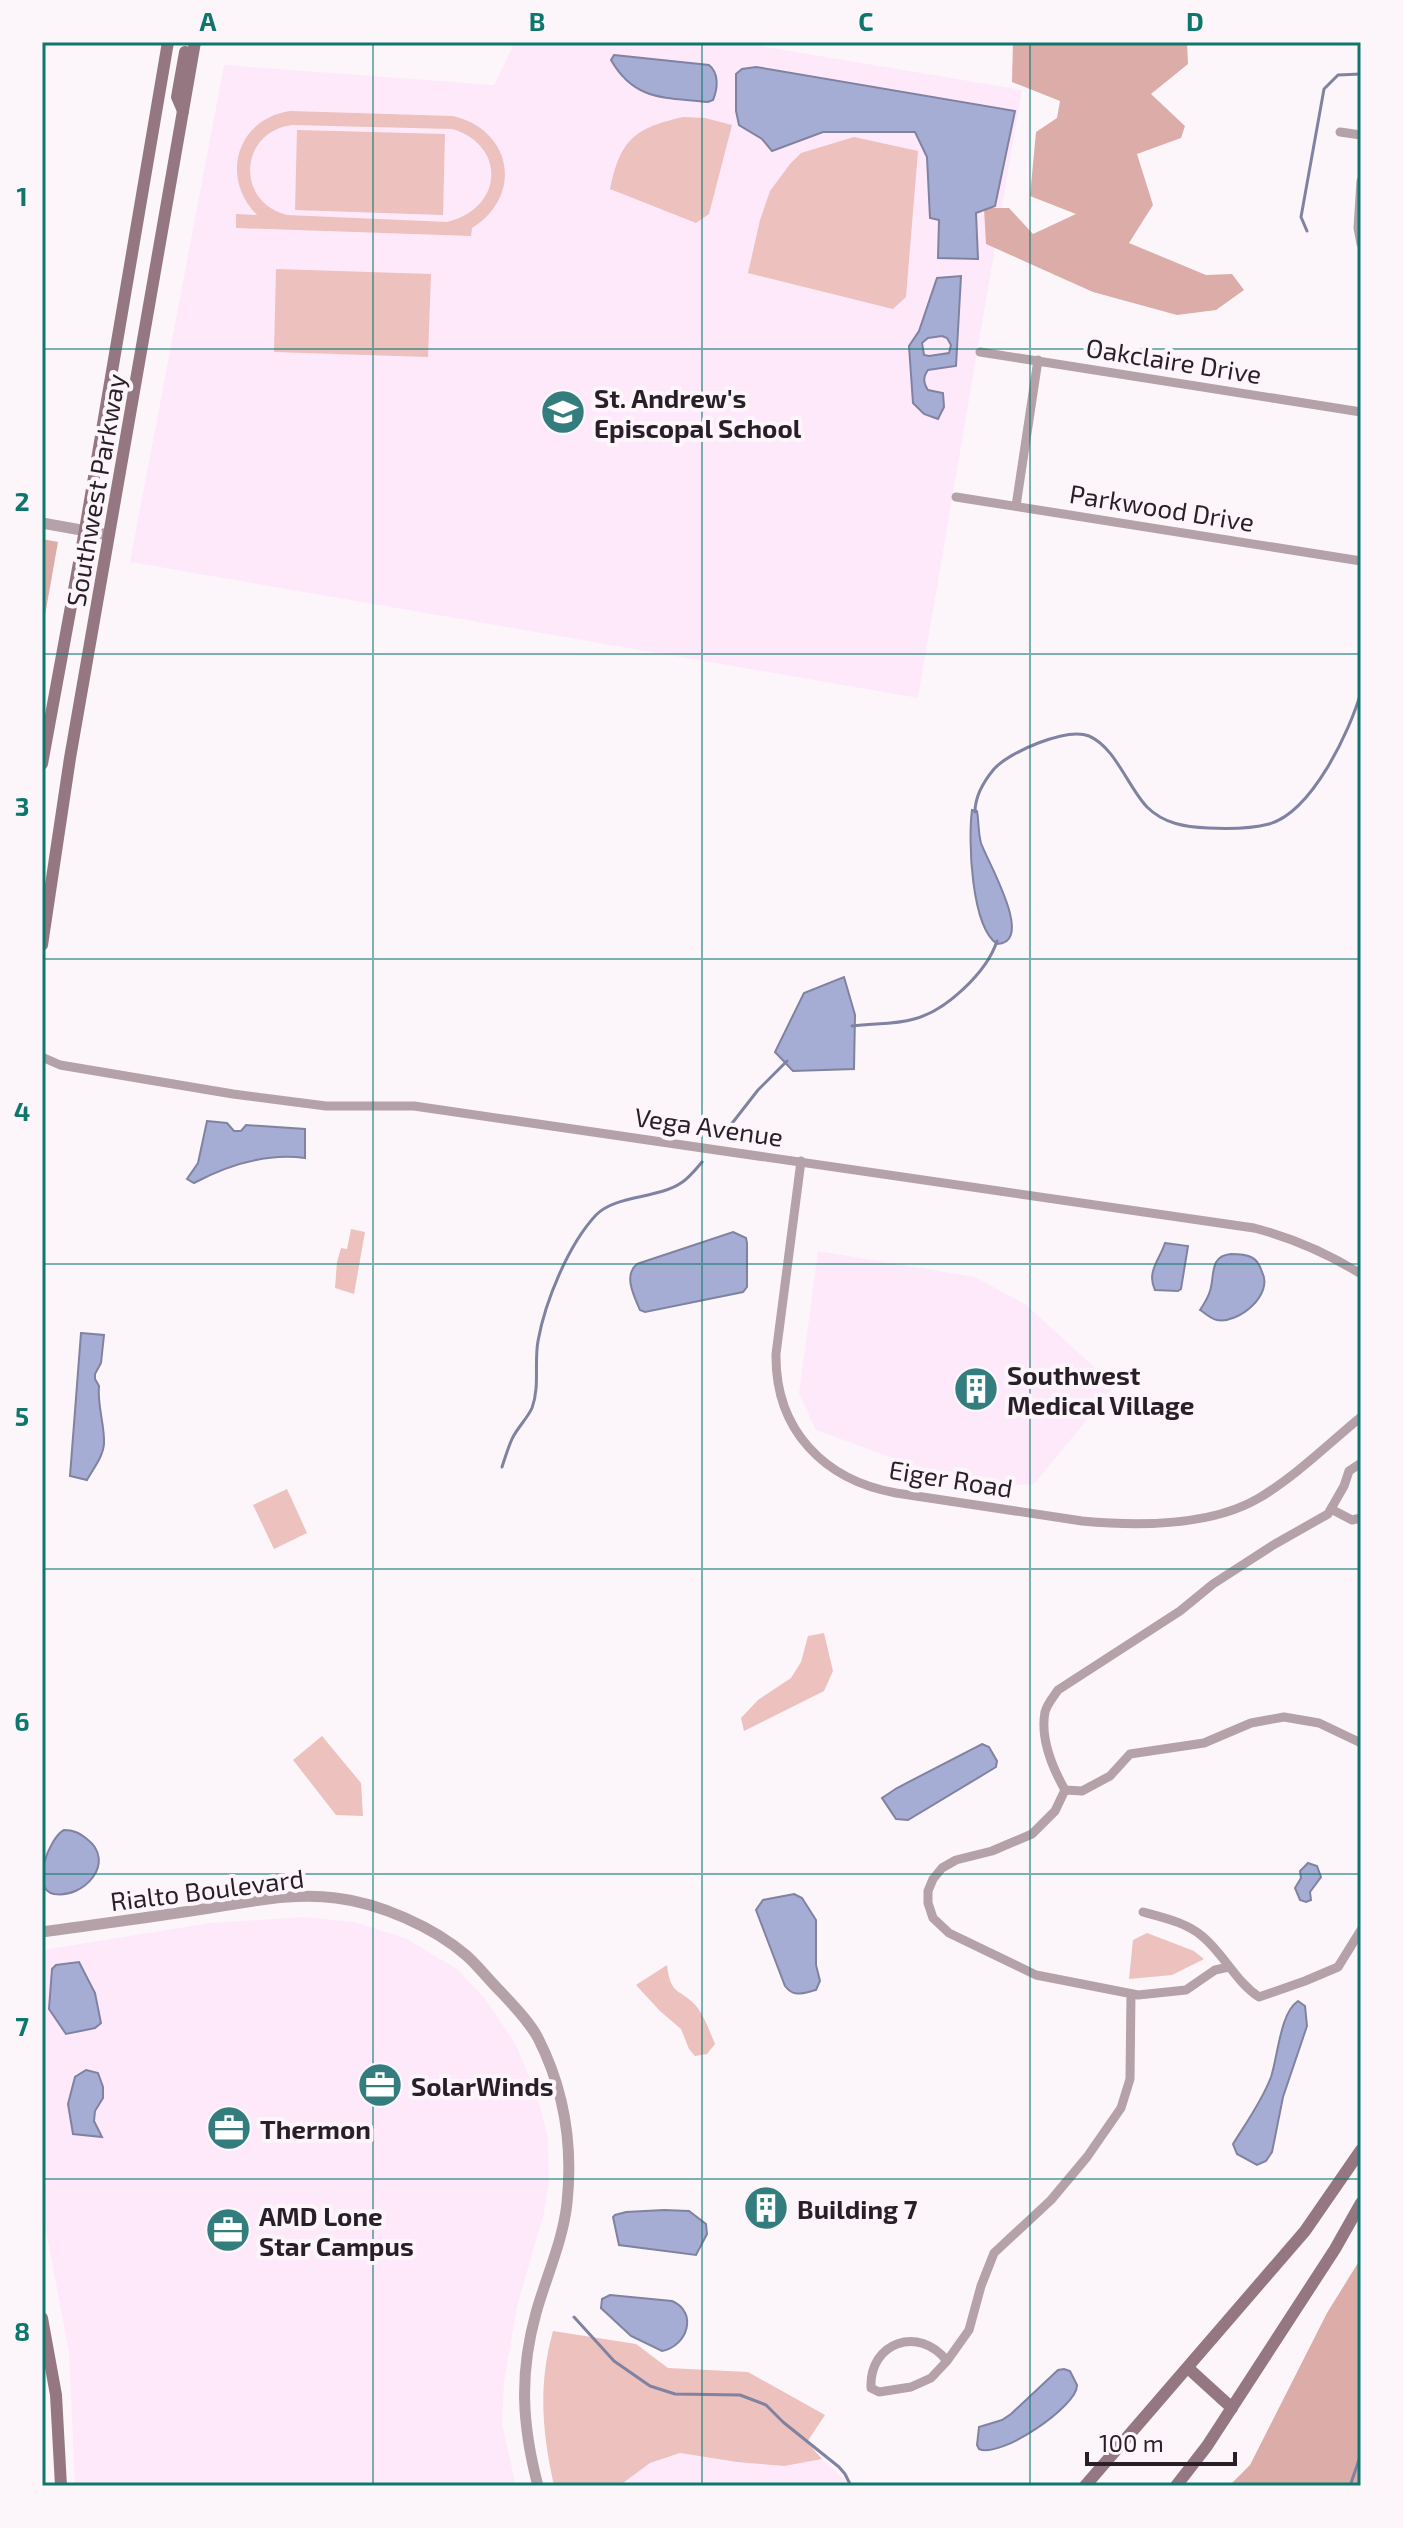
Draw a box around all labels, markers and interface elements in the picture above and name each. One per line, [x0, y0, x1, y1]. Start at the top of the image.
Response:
text: A [200, 5, 217, 36]
text: B [529, 5, 545, 36]
text: C [858, 5, 874, 36]
text: D [1186, 5, 1204, 36]
text: 1 [16, 180, 28, 211]
street label: Oakclaire Drive [1084, 331, 1264, 389]
street label: Southwest Parkway [59, 371, 131, 609]
place label: St. Andrew's Episcopal School [594, 382, 802, 443]
school or university icon: St. Andrew's Episcopal School [539, 388, 587, 436]
street label: Parkwood Drive [1067, 477, 1257, 537]
text: 2 [14, 485, 30, 516]
text: 3 [15, 790, 29, 821]
text: 4 [14, 1095, 30, 1126]
street label: Vega Avenue [633, 1100, 785, 1152]
place label: Southwest Medical Village [1007, 1359, 1195, 1420]
building icon: Southwest Medical Village [952, 1365, 1000, 1413]
text: 5 [15, 1400, 29, 1431]
street label: Eiger Road [887, 1453, 1015, 1503]
text: 6 [14, 1705, 30, 1736]
street label: Rialto Boulevard [108, 1862, 306, 1916]
text: 7 [15, 2010, 29, 2041]
office icon: SolarWinds [356, 2061, 404, 2109]
place label: SolarWinds [411, 2070, 554, 2101]
office icon: Thermon [205, 2104, 253, 2152]
place label: Thermon [260, 2113, 371, 2144]
building icon: Building 7 [742, 2184, 790, 2232]
place label: Building 7 [797, 2193, 918, 2224]
place label: AMD Lone Star Campus [259, 2200, 414, 2261]
office icon: AMD Lone Star Campus [204, 2206, 252, 2254]
text: 8 [14, 2315, 30, 2346]
scale bar [1087, 2416, 1235, 2466]
text: 100 m [1099, 2428, 1164, 2457]

